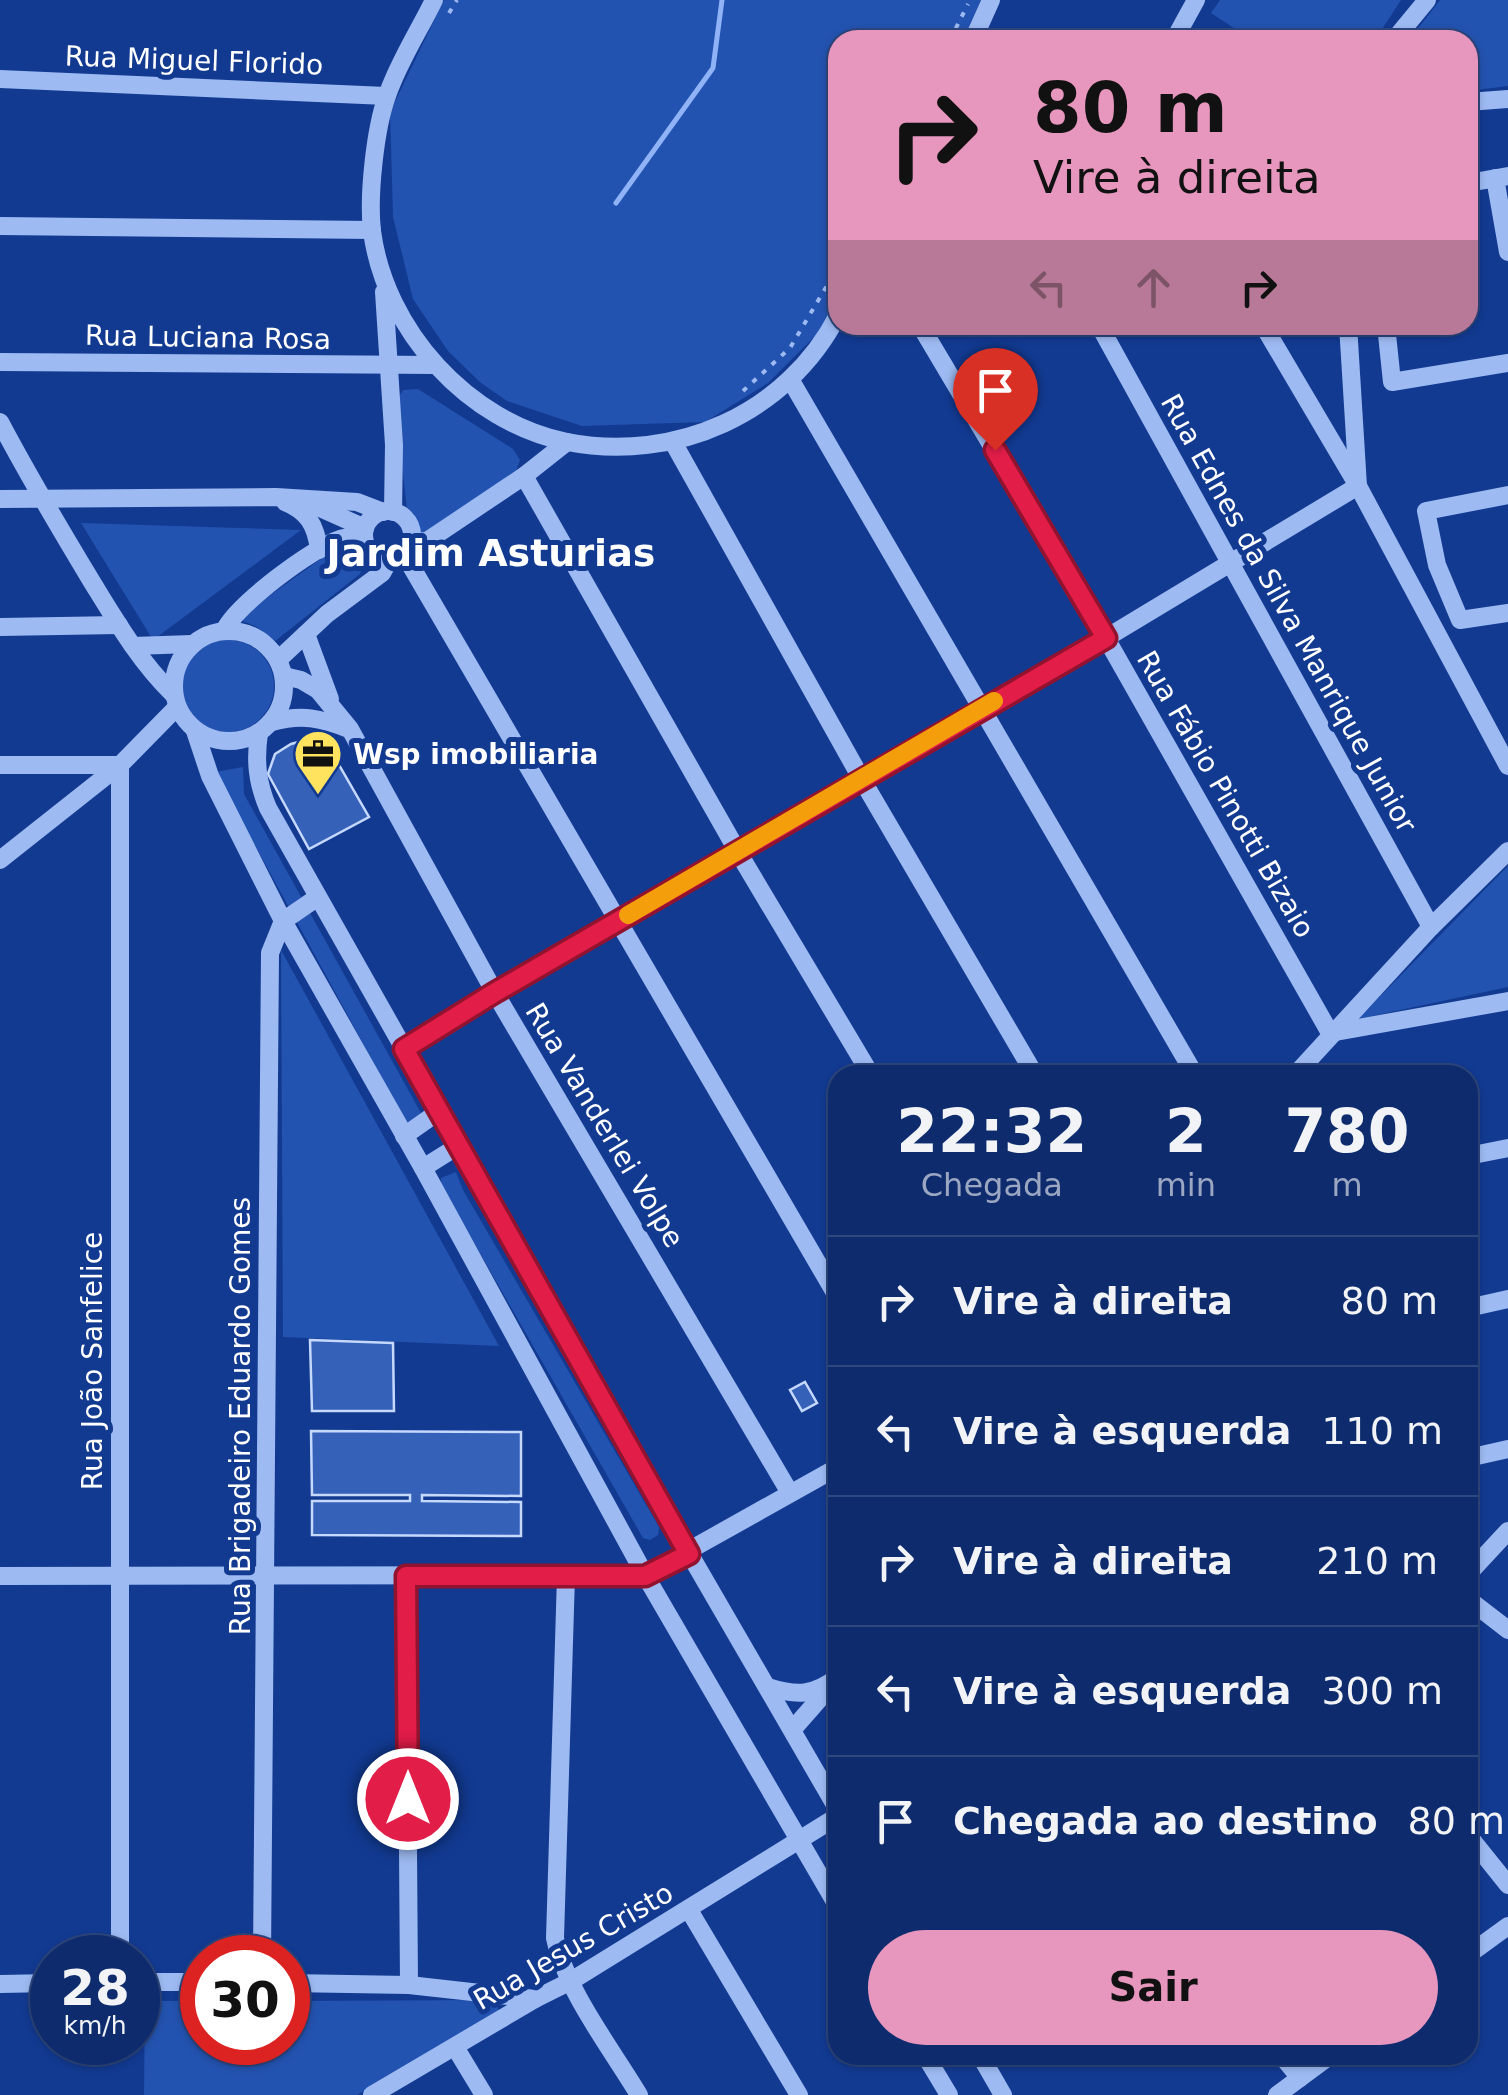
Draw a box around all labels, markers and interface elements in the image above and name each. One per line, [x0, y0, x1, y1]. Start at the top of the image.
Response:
street label: Rua Miguel Florido [64, 39, 324, 82]
text: 80 m [1033, 67, 1228, 149]
icon: right [868, 70, 998, 200]
text: Vire à direita [1033, 151, 1321, 204]
icon: left [1021, 260, 1076, 315]
icon: ahead [1126, 260, 1181, 315]
icon: right [1231, 260, 1286, 315]
street label: Rua Luciana Rosa [85, 319, 331, 356]
pin [953, 348, 1038, 451]
icon: arrive [968, 363, 1023, 418]
street label: Rua Ednes da Silva Manrique Junior [1154, 388, 1423, 839]
district label: Jardim Asturias [324, 531, 655, 575]
street label: Rua Fábio Pinotti Bizaio [1130, 645, 1321, 943]
office icon: Wsp imobiliaria [292, 728, 344, 796]
place label: Wsp imobiliaria [353, 738, 598, 771]
street label: Rua Vanderlei Volpe [519, 997, 691, 1253]
text: 22:32 [896, 1096, 1087, 1166]
text: 2 [1165, 1096, 1207, 1166]
text: 780 [1284, 1096, 1410, 1166]
text: Chegada [921, 1166, 1063, 1204]
text: min [1156, 1166, 1216, 1204]
text: m [1331, 1166, 1363, 1204]
street label: Rua Brigadeiro Eduardo Gomes [224, 1197, 257, 1635]
street label: Rua João Sanfelice [76, 1232, 109, 1490]
icon: right [868, 1274, 923, 1329]
text: Vire à direita [953, 1279, 1233, 1323]
text: 80 m [1341, 1279, 1438, 1323]
icon: left [868, 1404, 923, 1459]
text: Vire à esquerda [953, 1409, 1291, 1453]
text: 110 m [1321, 1409, 1443, 1453]
icon: right [868, 1534, 923, 1589]
text: Vire à direita [953, 1539, 1233, 1583]
text: 210 m [1316, 1539, 1438, 1583]
icon: left [868, 1664, 923, 1719]
text: Vire à esquerda [953, 1669, 1291, 1713]
text: 300 m [1321, 1669, 1443, 1713]
position arrow [356, 1747, 460, 1851]
icon: arrive [868, 1794, 923, 1849]
text: Chegada ao destino [953, 1799, 1378, 1843]
text: 80 m [1408, 1799, 1505, 1843]
street label: Rua Jesus Cristo [468, 1876, 679, 2017]
button: Sair [868, 1930, 1438, 2045]
speed limit sign: 30 [180, 1935, 310, 2065]
text: 28 [60, 1959, 130, 2017]
text: km/h [63, 2011, 127, 2040]

